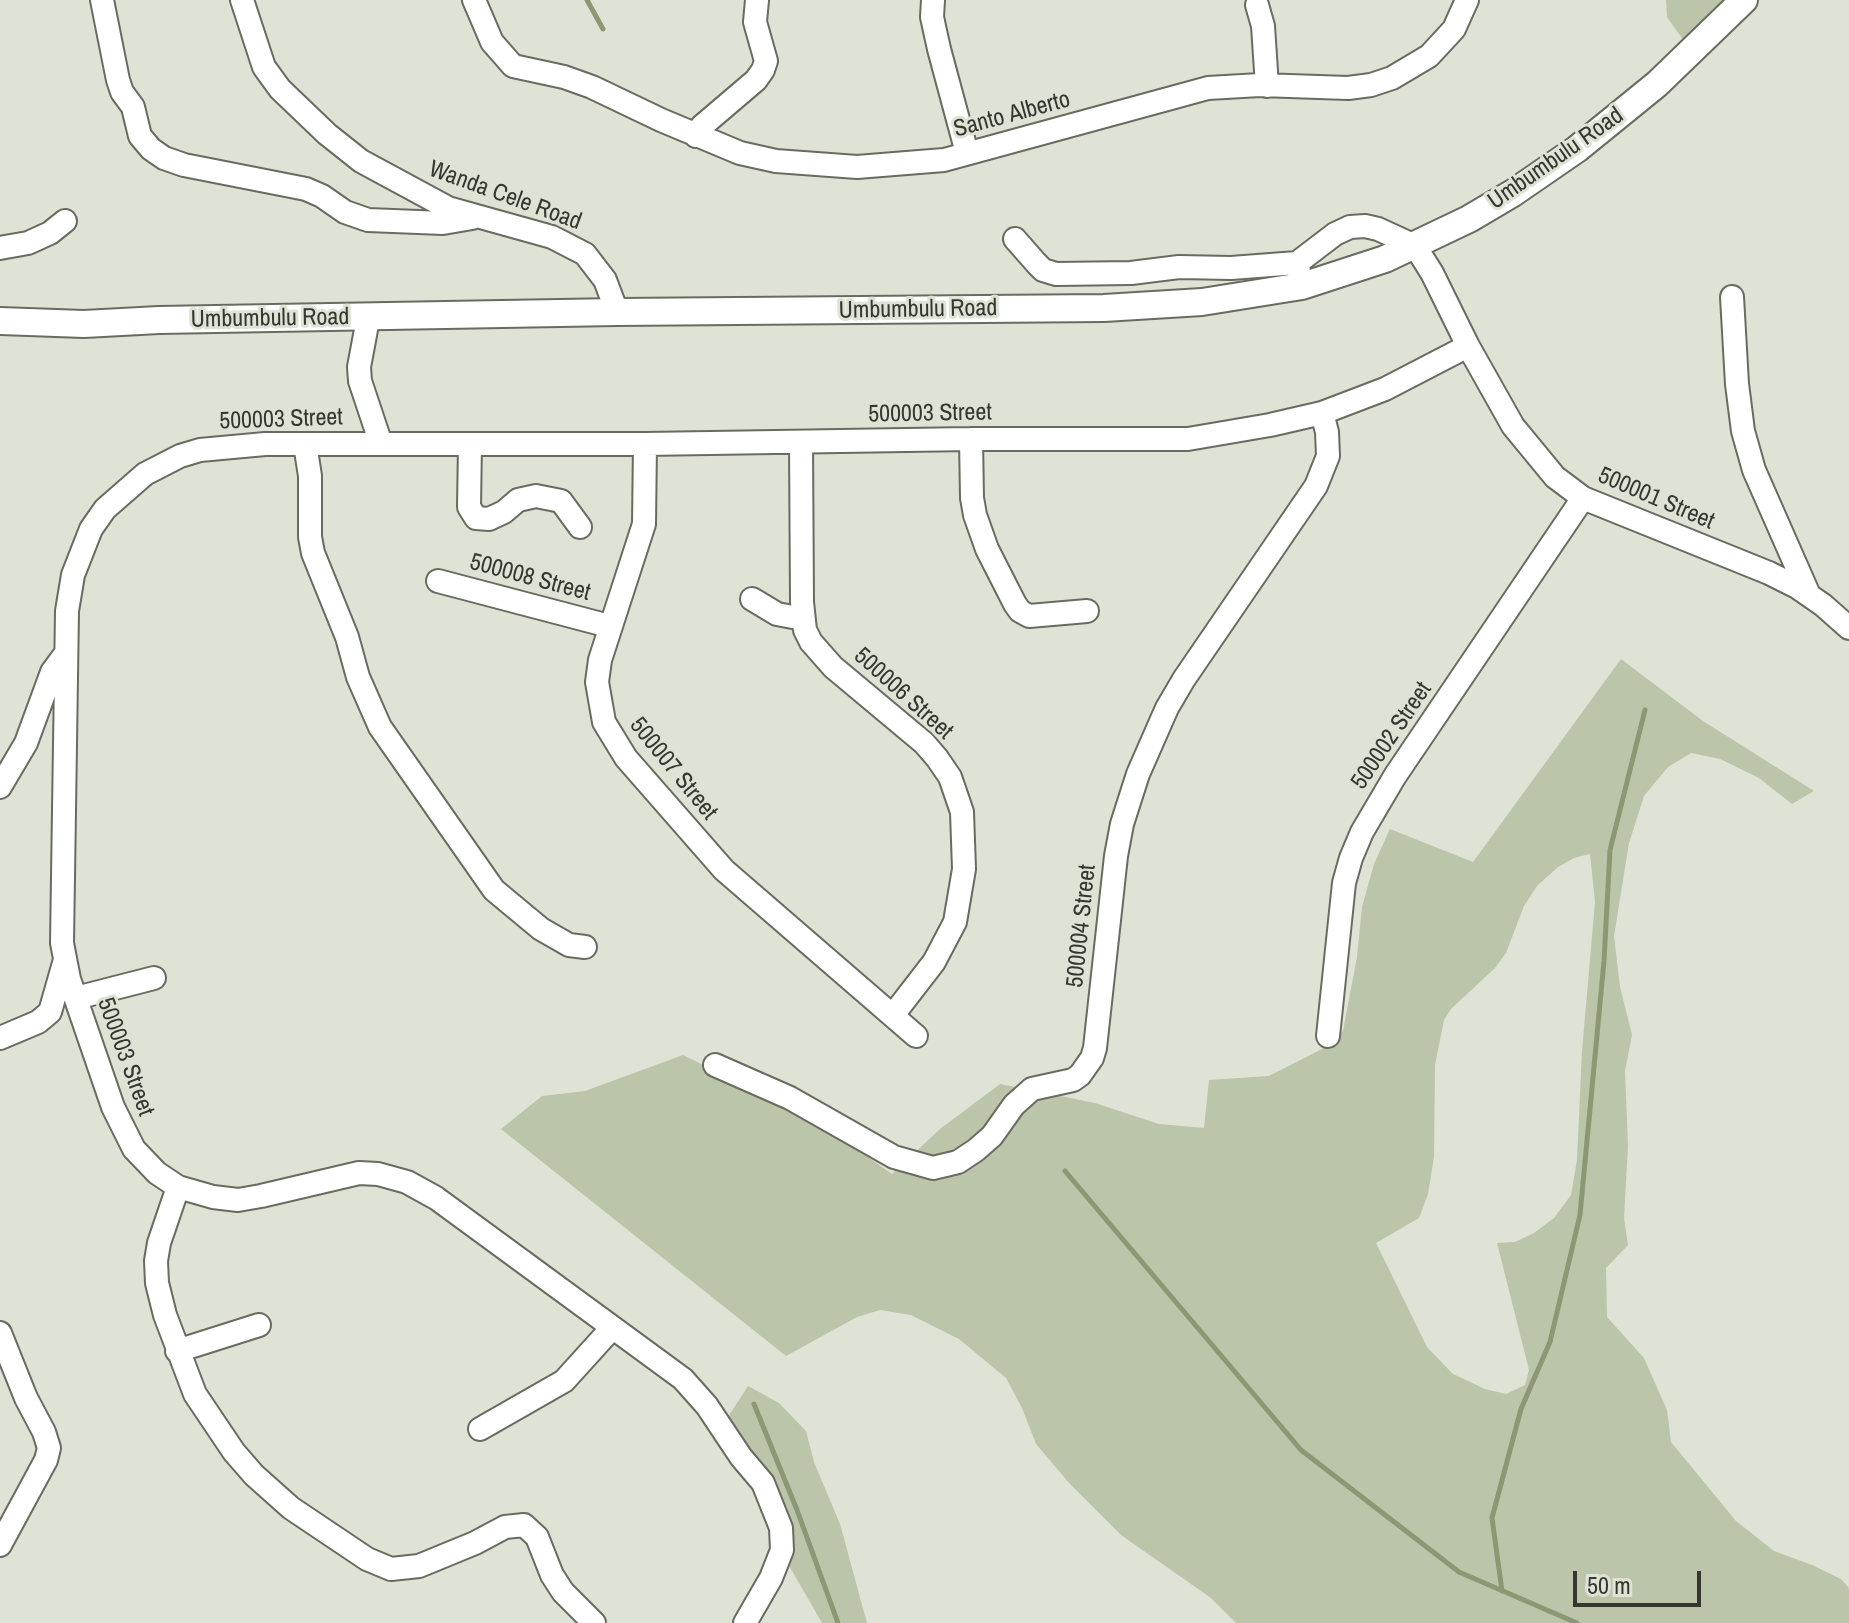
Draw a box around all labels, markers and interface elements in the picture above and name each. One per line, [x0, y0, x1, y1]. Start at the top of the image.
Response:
street label: Santo Alberto [951, 86, 1073, 144]
street label: Umbumbulu Road [1483, 102, 1629, 216]
street label: Wanda Cele Road [425, 155, 585, 237]
street label: Umbumbulu Road [838, 294, 998, 326]
street label: Umbumbulu Road [190, 303, 350, 335]
street label: 500003 Street [868, 399, 992, 429]
street label: 500003 Street [219, 403, 343, 437]
street label: 500001 Street [1593, 462, 1719, 536]
street label: 500008 Street [467, 548, 593, 608]
street label: 500006 Street [847, 642, 959, 746]
street label: 500002 Street [1345, 677, 1439, 795]
street label: 500007 Street [623, 712, 723, 826]
street label: 500004 Street [1061, 863, 1103, 989]
street label: 500003 Street [90, 994, 160, 1120]
scale bar [1577, 1555, 1705, 1605]
text: 50 m [1587, 1569, 1631, 1601]

